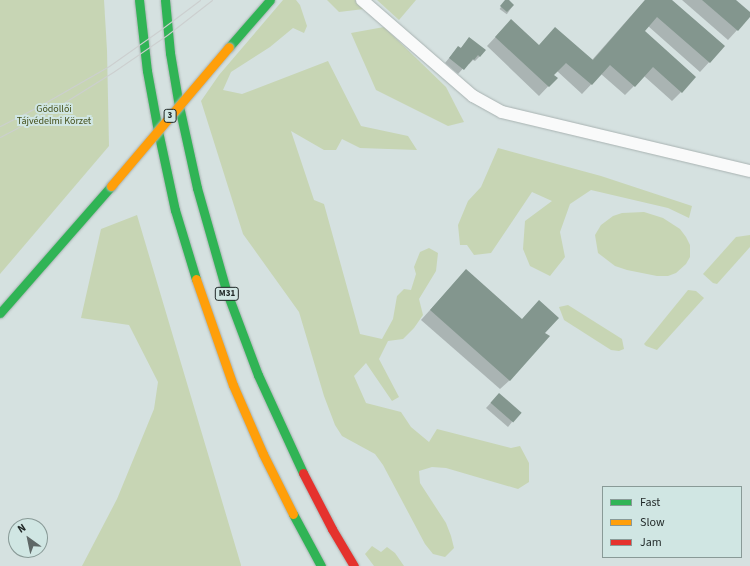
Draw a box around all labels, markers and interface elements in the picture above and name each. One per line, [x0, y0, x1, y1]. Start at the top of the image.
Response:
park label: Gödöllői Tájvédelmi Körzet [17, 103, 91, 126]
road number: 3 [163, 109, 177, 123]
road number: M31 [214, 287, 240, 301]
legend [602, 486, 742, 558]
text: Fast [640, 494, 660, 511]
text: Slow [640, 514, 665, 531]
north arrow [8, 518, 48, 558]
text: N [15, 520, 29, 537]
text: Jam [640, 534, 662, 551]

